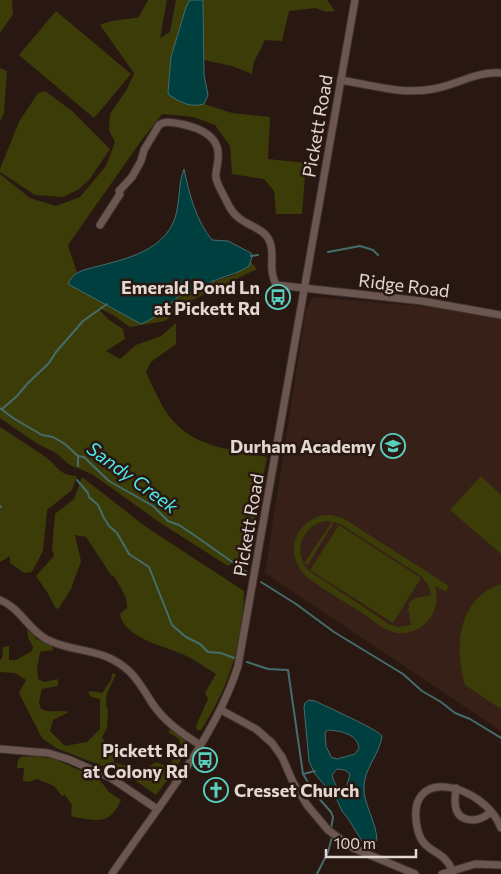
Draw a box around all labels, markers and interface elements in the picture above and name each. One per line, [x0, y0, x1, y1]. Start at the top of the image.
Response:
street label: Pickett Road [297, 73, 337, 179]
street label: Ridge Road [357, 268, 451, 302]
place label: Emerald Pond Ln at Pickett Rd [121, 276, 260, 319]
bus stop icon: Emerald Pond Ln at Pickett Rd [265, 284, 291, 310]
school or university icon: Durham Academy [380, 433, 406, 459]
place label: Durham Academy [230, 435, 376, 457]
water label: Sandy Creek [83, 436, 184, 518]
street label: Pickett Road [228, 472, 268, 578]
place label: Pickett Rd at Colony Rd [83, 739, 188, 782]
bus stop icon: Pickett Rd at Colony Rd [192, 747, 218, 773]
church icon: Cresset Church [203, 777, 229, 803]
place label: Cresset Church [234, 779, 359, 801]
scale bar [326, 826, 416, 858]
text: 100 m [334, 834, 376, 852]

